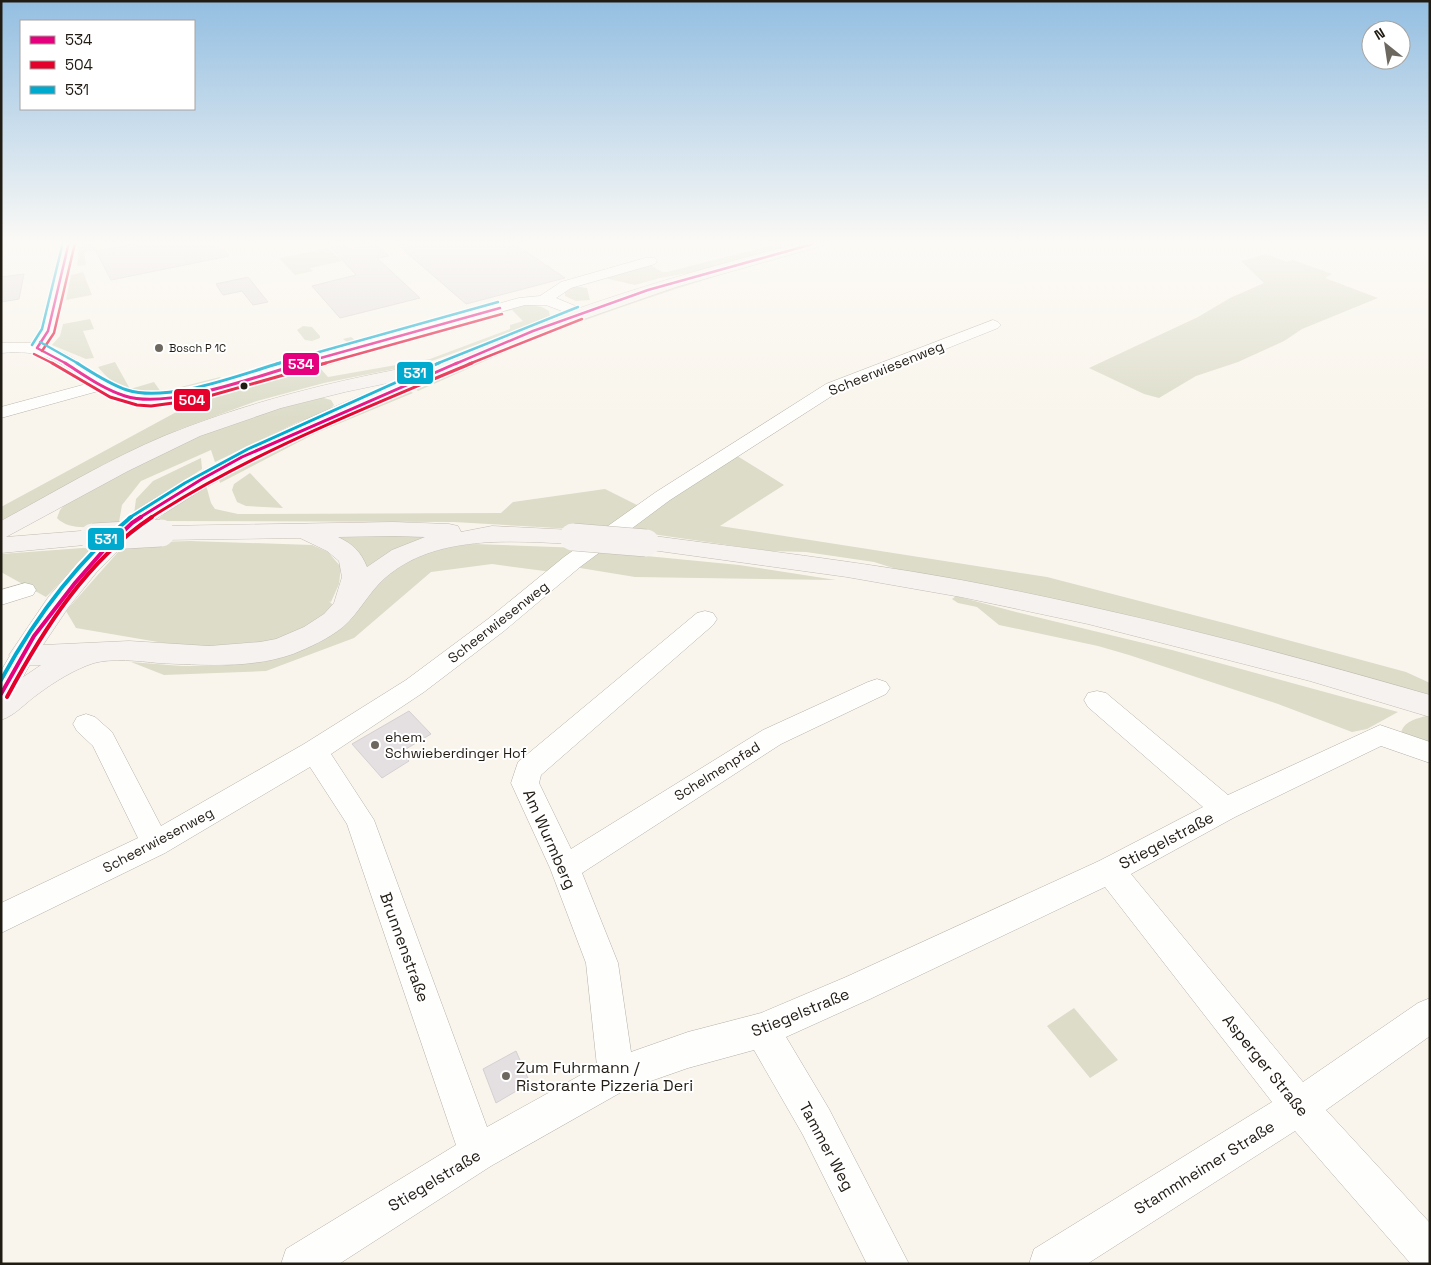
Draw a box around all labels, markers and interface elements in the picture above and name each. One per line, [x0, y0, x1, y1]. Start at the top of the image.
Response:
legend [20, 20, 195, 110]
north arrow [1361, 20, 1411, 70]
text: N [1371, 24, 1388, 44]
text: 534 [65, 30, 92, 49]
text: 504 [65, 55, 93, 74]
text: 531 [65, 80, 89, 99]
street label: Scheerwiesenweg [826, 337, 946, 399]
place label: Bosch P 1C [169, 341, 226, 355]
marker: Bosch P 1C [153, 342, 165, 354]
line badge: 534 [282, 352, 320, 376]
text: 534 [288, 355, 314, 373]
line badge: 531 [396, 361, 434, 385]
text: 531 [404, 364, 427, 382]
unlabelled marker [239, 381, 249, 391]
line badge: 504 [173, 388, 211, 412]
text: 504 [179, 391, 205, 409]
line badge: 531 [87, 527, 125, 551]
text: 531 [95, 530, 118, 548]
street label: Scheerwiesenweg [444, 577, 552, 667]
place label: ehem. Schwieberdinger Hof [385, 728, 527, 762]
street label: Schelmenpfad [671, 737, 763, 805]
marker: ehem. Schwieberdinger Hof [369, 739, 381, 751]
street label: Am Wurmberg [518, 786, 581, 892]
street label: Scheerwiesenweg [100, 803, 216, 877]
street label: Stiegelstraße [1115, 807, 1217, 874]
street label: Brunnenstraße [375, 889, 434, 1005]
street label: Stiegelstraße [748, 983, 852, 1042]
street label: Asperger Straße [1218, 1010, 1313, 1121]
place label: Zum Fuhrmann / Ristorante Pizzeria Deri [516, 1057, 693, 1096]
marker: Zum Fuhrmann / Ristorante Pizzeria Deri [500, 1070, 512, 1082]
street label: Tammer Weg [794, 1098, 859, 1194]
street label: Stammheimer Straße [1130, 1116, 1279, 1219]
street label: Stiegelstraße [384, 1145, 484, 1216]

